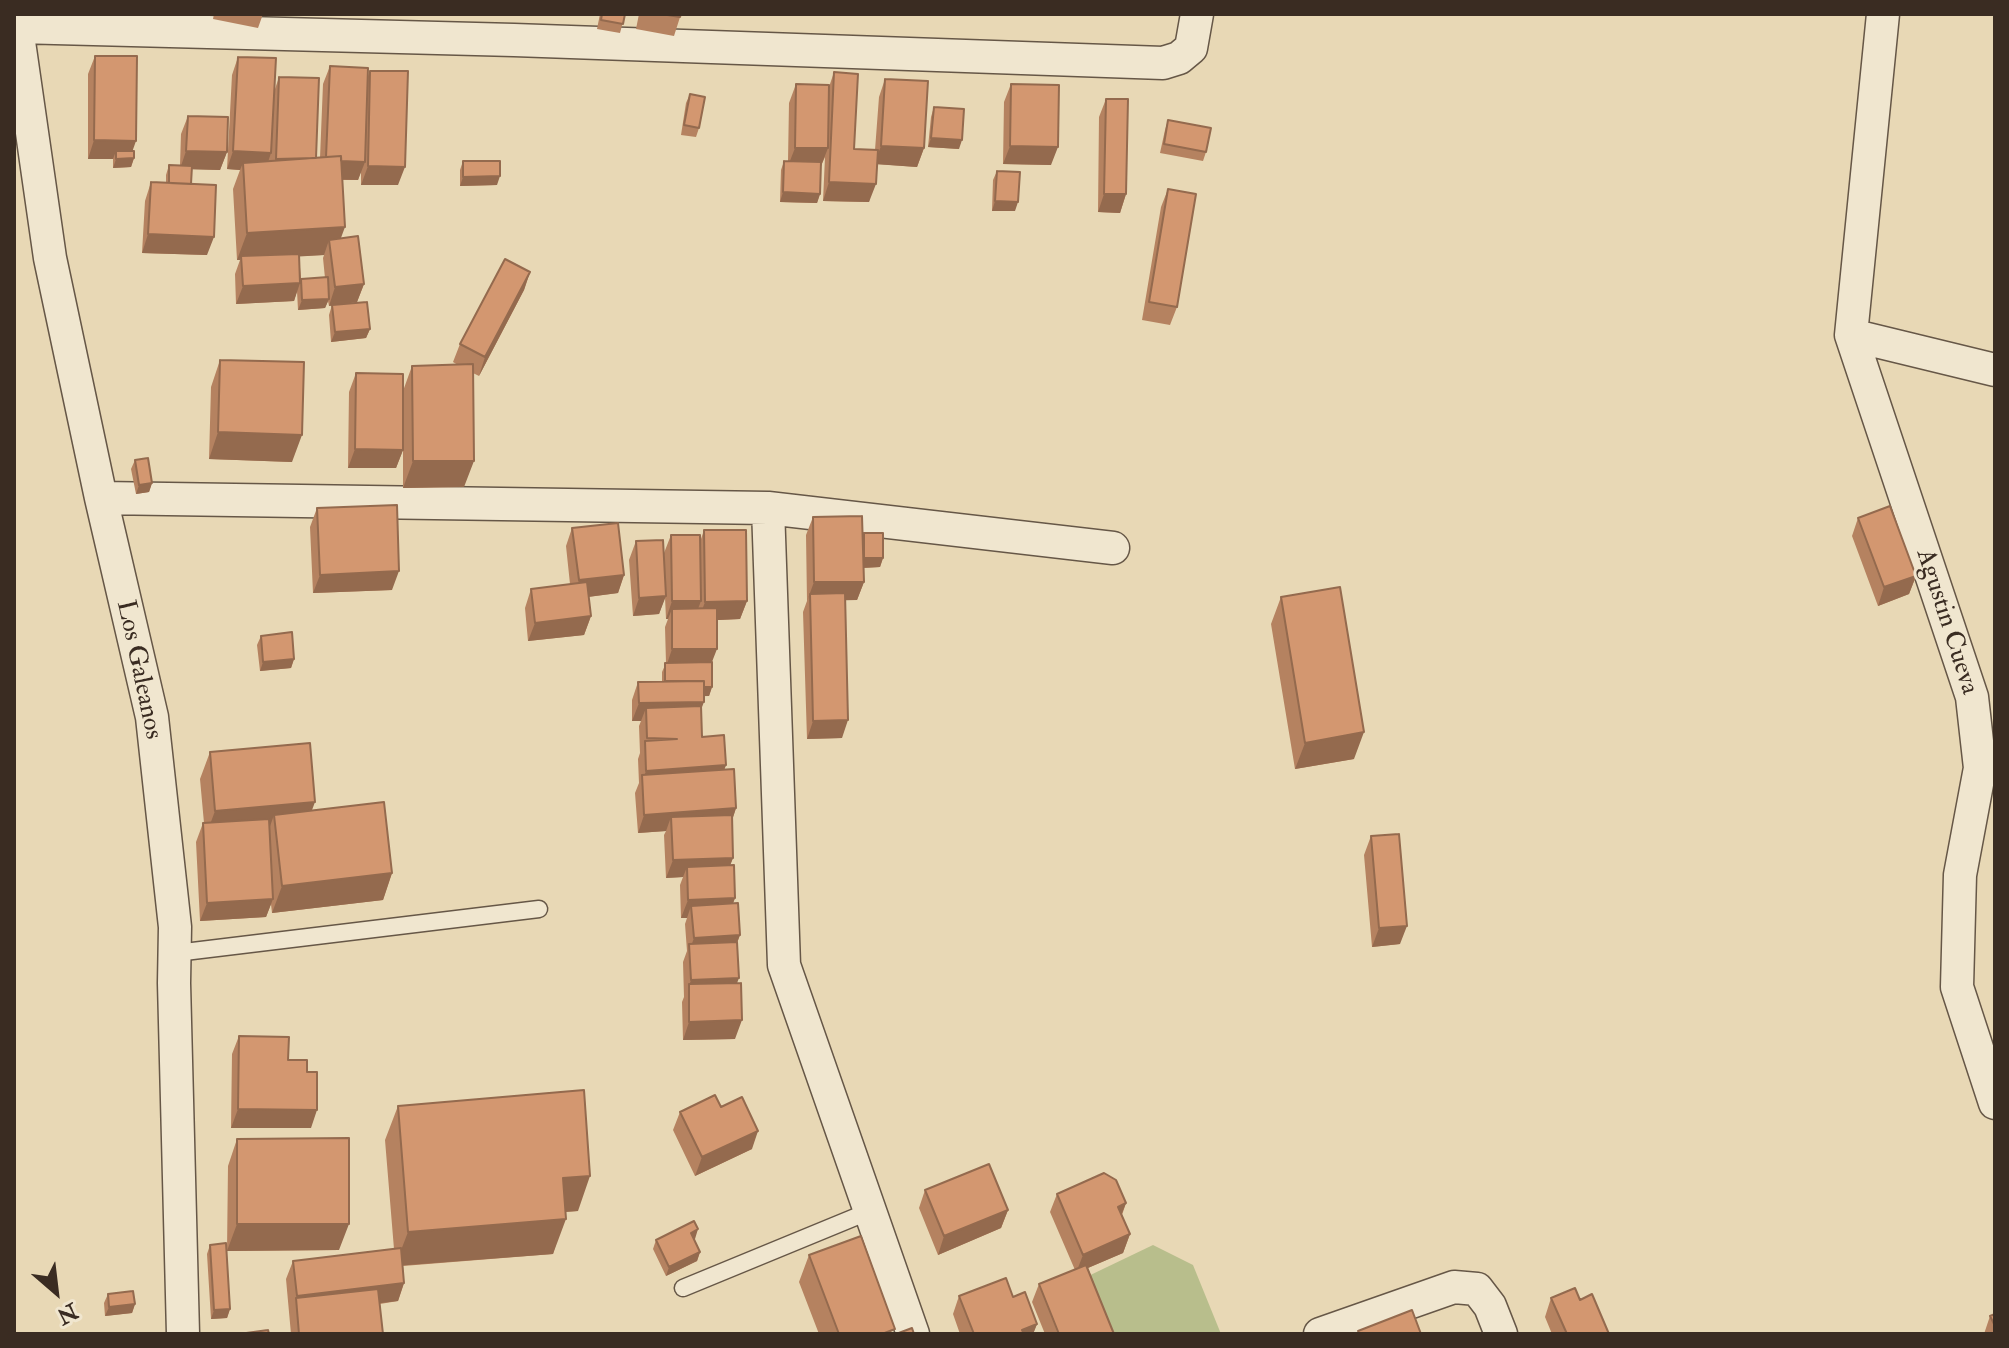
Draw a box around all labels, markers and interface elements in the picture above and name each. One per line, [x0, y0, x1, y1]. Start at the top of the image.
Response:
street label: Agustin Cueva [1908, 545, 1984, 699]
street label: Los Galeanos [108, 598, 168, 742]
north arrow [16, 1252, 96, 1332]
text: N [52, 1296, 83, 1330]

